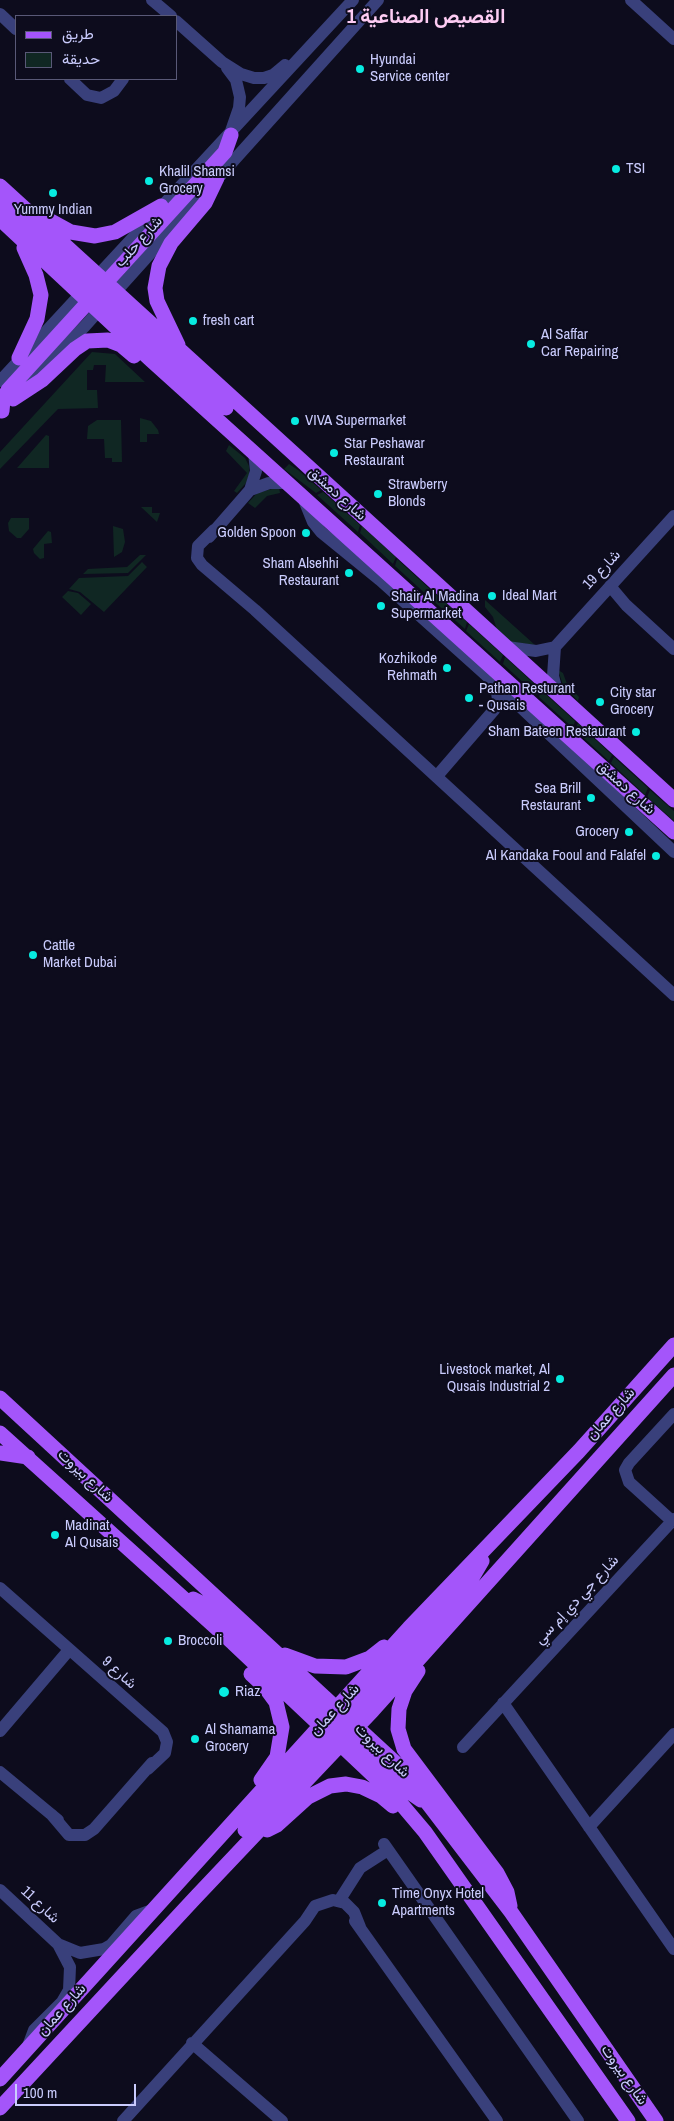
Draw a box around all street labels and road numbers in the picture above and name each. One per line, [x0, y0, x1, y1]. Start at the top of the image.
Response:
street label: شارع حلب [111, 213, 167, 271]
street label: شارع دمشق [304, 463, 370, 525]
street label: شارع 19 [579, 547, 625, 593]
street label: شارع دمشق [593, 757, 659, 819]
street label: شارع عمان [583, 1384, 639, 1444]
street label: شارع بيروت [54, 1446, 116, 1506]
street label: شارع جي دي إم سي [531, 1552, 623, 1648]
street label: شارع 9 [98, 1653, 140, 1693]
street label: شارع عمان [307, 1680, 363, 1740]
street label: شارع بيروت [351, 1720, 413, 1782]
street label: شارع 11 [17, 1883, 63, 1927]
street label: شارع عمان [34, 1980, 90, 2040]
street label: شارع بيروت [597, 2041, 651, 2109]

